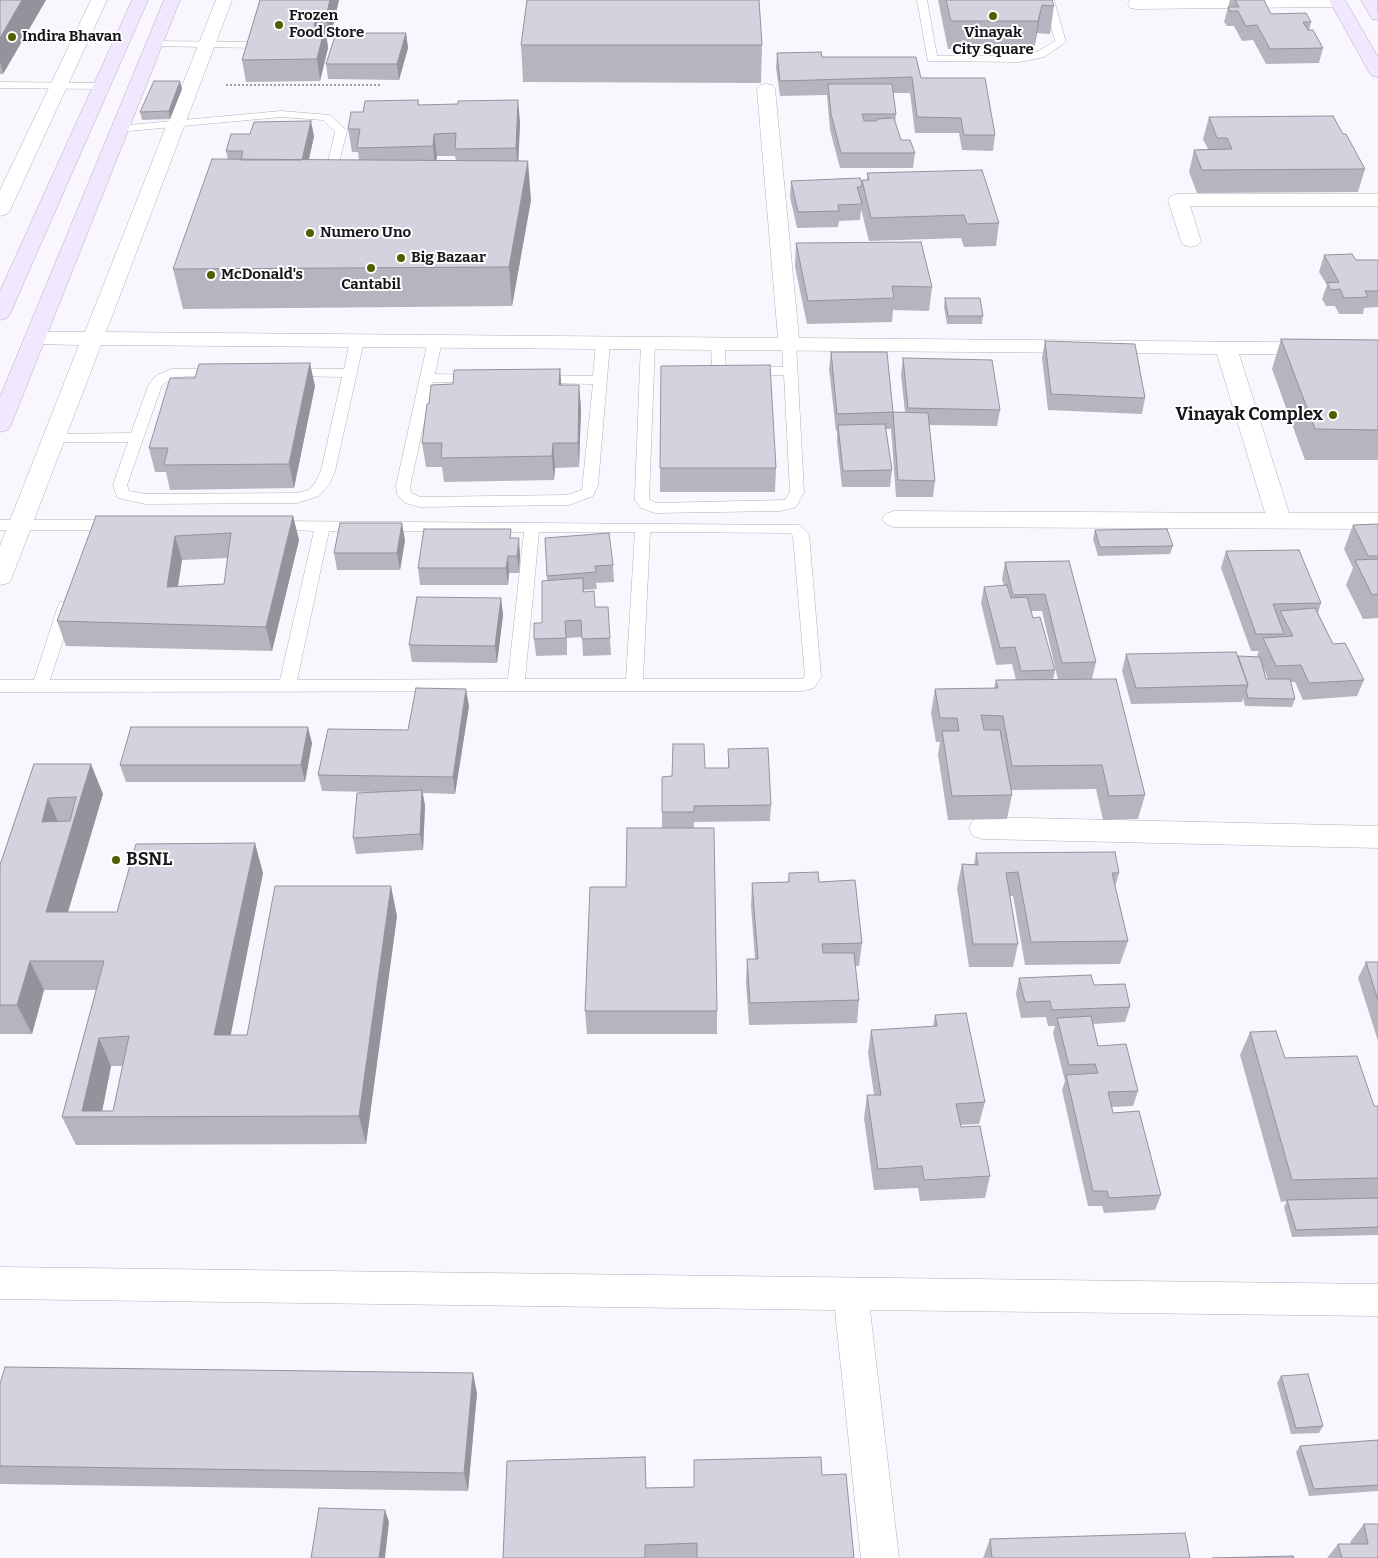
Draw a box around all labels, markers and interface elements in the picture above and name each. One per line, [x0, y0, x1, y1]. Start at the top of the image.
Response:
place label: Frozen Food Store [289, 7, 364, 42]
marker: Vinayak City Square [987, 10, 999, 22]
marker: Frozen Food Store [273, 19, 285, 31]
place label: Vinayak City Square [952, 24, 1034, 59]
place label: Indira Bhavan [22, 28, 122, 46]
marker: Indira Bhavan [6, 31, 18, 43]
place label: Numero Uno [320, 224, 411, 242]
marker: Numero Uno [304, 227, 316, 239]
place label: Big Bazaar [411, 249, 486, 267]
marker: Big Bazaar [395, 252, 407, 264]
marker: Cantabil [365, 262, 377, 274]
place label: McDonald's [221, 266, 303, 284]
marker: McDonald's [205, 269, 217, 281]
place label: Cantabil [341, 276, 401, 294]
place label: Vinayak Complex [1176, 404, 1323, 426]
marker: Vinayak Complex [1327, 409, 1339, 421]
place label: BSNL [126, 849, 172, 871]
marker: BSNL [110, 854, 122, 866]

